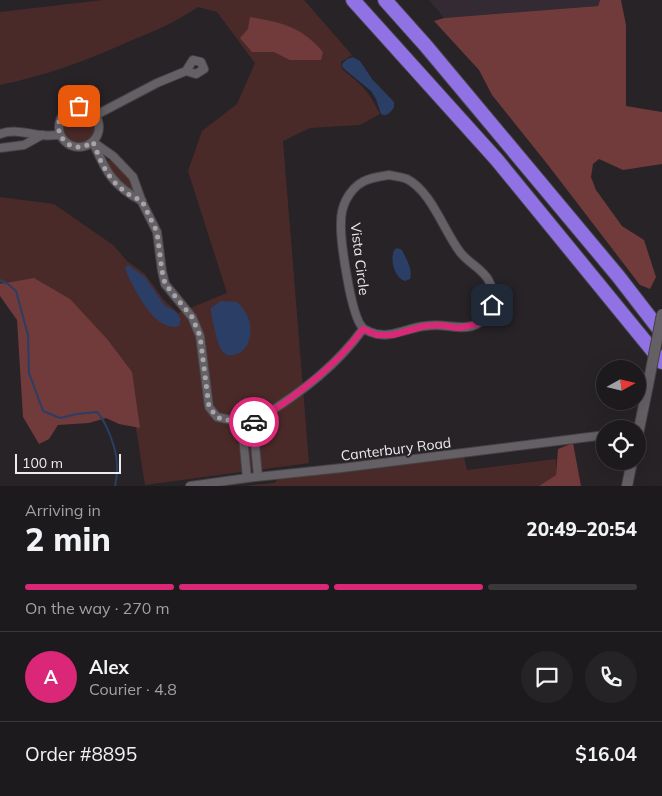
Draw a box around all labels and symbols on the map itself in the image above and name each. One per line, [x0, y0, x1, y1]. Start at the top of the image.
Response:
pin [58, 85, 100, 127]
street label: Vista Circle [347, 222, 373, 296]
pin [471, 284, 513, 326]
north arrow [596, 360, 646, 410]
courier [229, 397, 279, 447]
street label: Canterbury Road [340, 433, 452, 465]
scale bar [15, 451, 121, 474]

